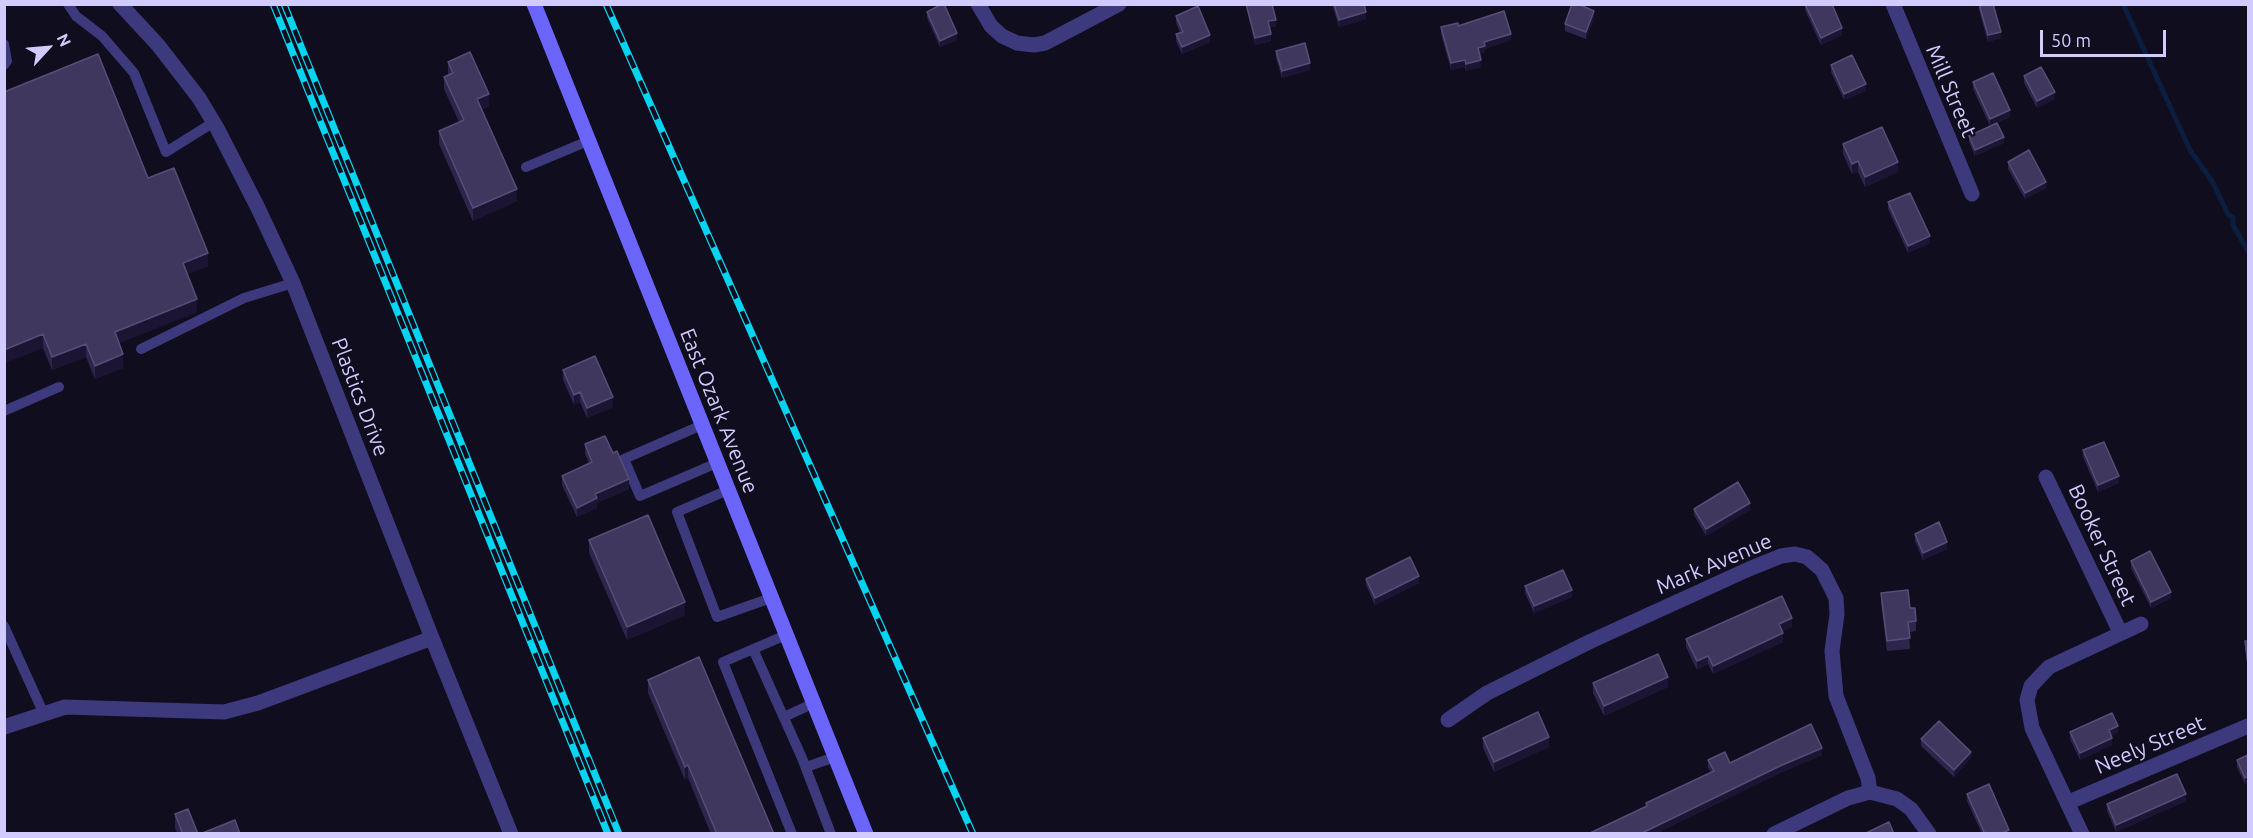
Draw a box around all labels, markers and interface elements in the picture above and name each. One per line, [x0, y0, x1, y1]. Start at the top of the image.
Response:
north arrow [18, 18, 78, 78]
scale bar [2043, 18, 2169, 56]
text: 50 m [2051, 30, 2091, 50]
text: N [53, 31, 75, 49]
street label: Mill Street [1920, 41, 1982, 141]
street label: East Ozark Avenue [674, 325, 764, 497]
street label: Plastics Drive [326, 334, 394, 460]
street label: Booker Street [2063, 480, 2141, 610]
street label: Mark Avenue [1652, 528, 1776, 600]
street label: Neely Street [2091, 711, 2209, 779]

